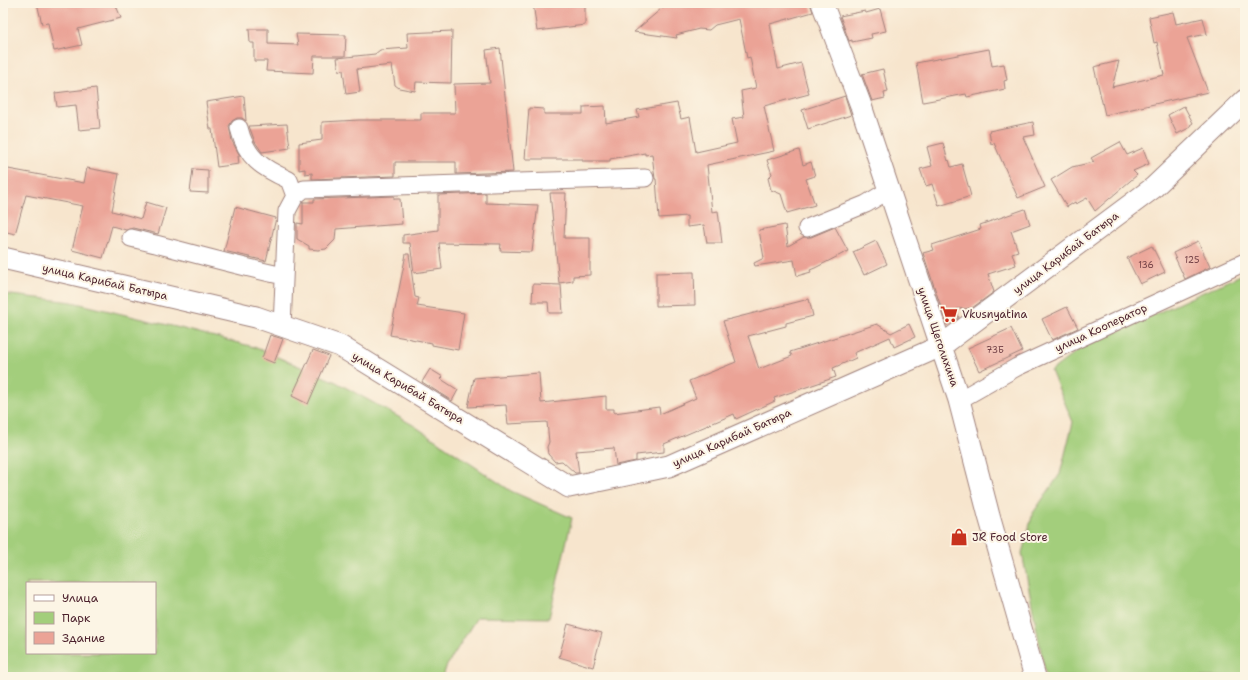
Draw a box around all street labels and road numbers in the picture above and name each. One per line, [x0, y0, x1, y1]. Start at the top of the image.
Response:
street label: улица Карибай Батыра [1010, 208, 1122, 298]
street label: улица Карибай Батыра [41, 260, 169, 304]
street label: улица Щеголихина [914, 285, 962, 389]
street label: улица Кооператор [1053, 300, 1149, 356]
street label: улица Карибай Батыра [349, 349, 467, 428]
street label: улица Карибай Батыра [670, 405, 794, 471]

